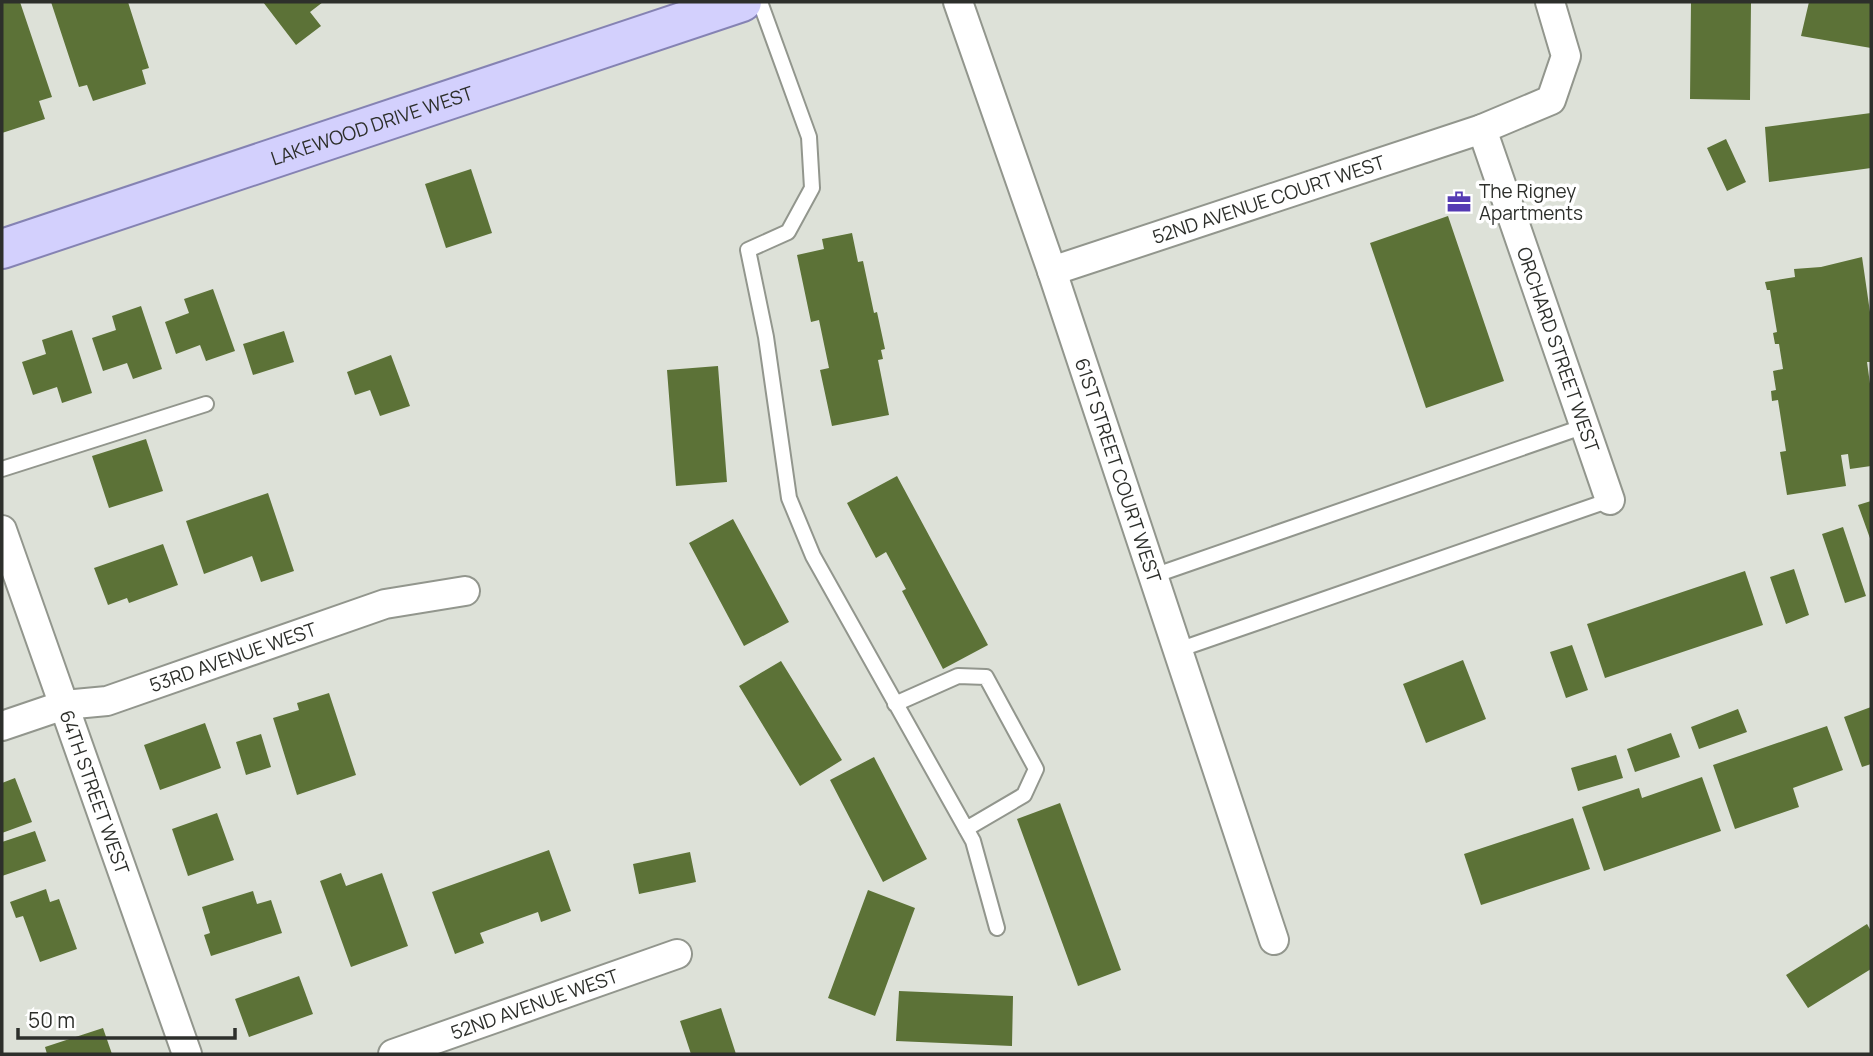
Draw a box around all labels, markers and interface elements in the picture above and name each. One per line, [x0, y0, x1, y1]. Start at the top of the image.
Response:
street label: LAKEWOOD DRIVE WEST [267, 79, 477, 171]
street label: 52ND AVENUE COURT WEST [1149, 149, 1389, 250]
place label: The Rigney Apartments [1479, 178, 1583, 226]
office icon: The Rigney Apartments [1445, 188, 1473, 216]
street label: ORCHARD STREET WEST [1511, 244, 1606, 456]
street label: 61ST STREET COURT WEST [1069, 355, 1168, 587]
street label: 53RD AVENUE WEST [146, 616, 321, 698]
street label: 64TH STREET WEST [54, 706, 136, 878]
street label: 52ND AVENUE WEST [447, 962, 622, 1046]
scale bar [18, 996, 234, 1040]
text: 50 m [28, 1006, 75, 1034]

